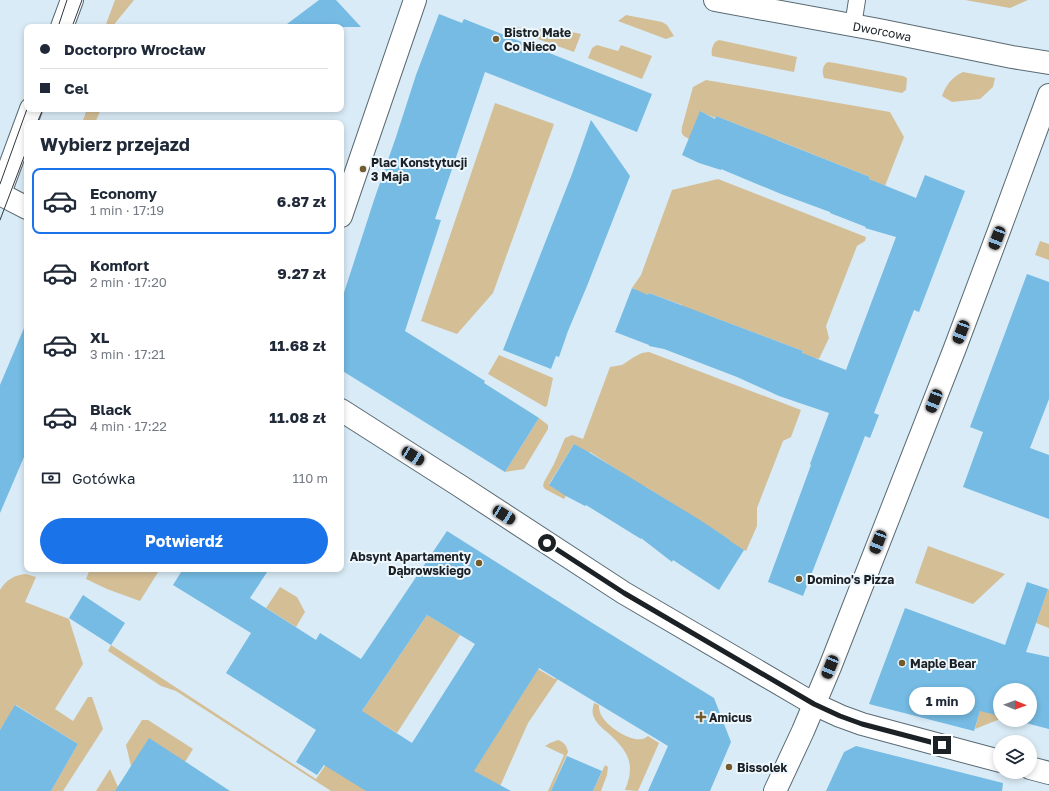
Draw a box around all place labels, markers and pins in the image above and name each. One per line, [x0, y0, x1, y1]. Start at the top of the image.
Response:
place label: Bistro Małe Co Nieco [504, 25, 571, 54]
marker: Bistro Małe Co Nieco [491, 34, 501, 44]
place label: Plac Konstytucji 3 Maja [371, 155, 467, 184]
marker: Plac Konstytucji 3 Maja [358, 164, 368, 174]
place label: Absynt Apartamenty Dąbrowskiego [350, 549, 472, 578]
marker: Absynt Apartamenty Dąbrowskiego [474, 558, 484, 568]
place label: Domino's Pizza [807, 572, 894, 587]
marker: Domino's Pizza [794, 574, 804, 584]
place label: Maple Bear [910, 656, 977, 671]
marker: Maple Bear [897, 658, 907, 668]
place label: Amicus [709, 710, 752, 725]
marker: Amicus [696, 712, 706, 722]
place label: Bissolek [737, 760, 787, 775]
marker: Bissolek [724, 762, 734, 772]

